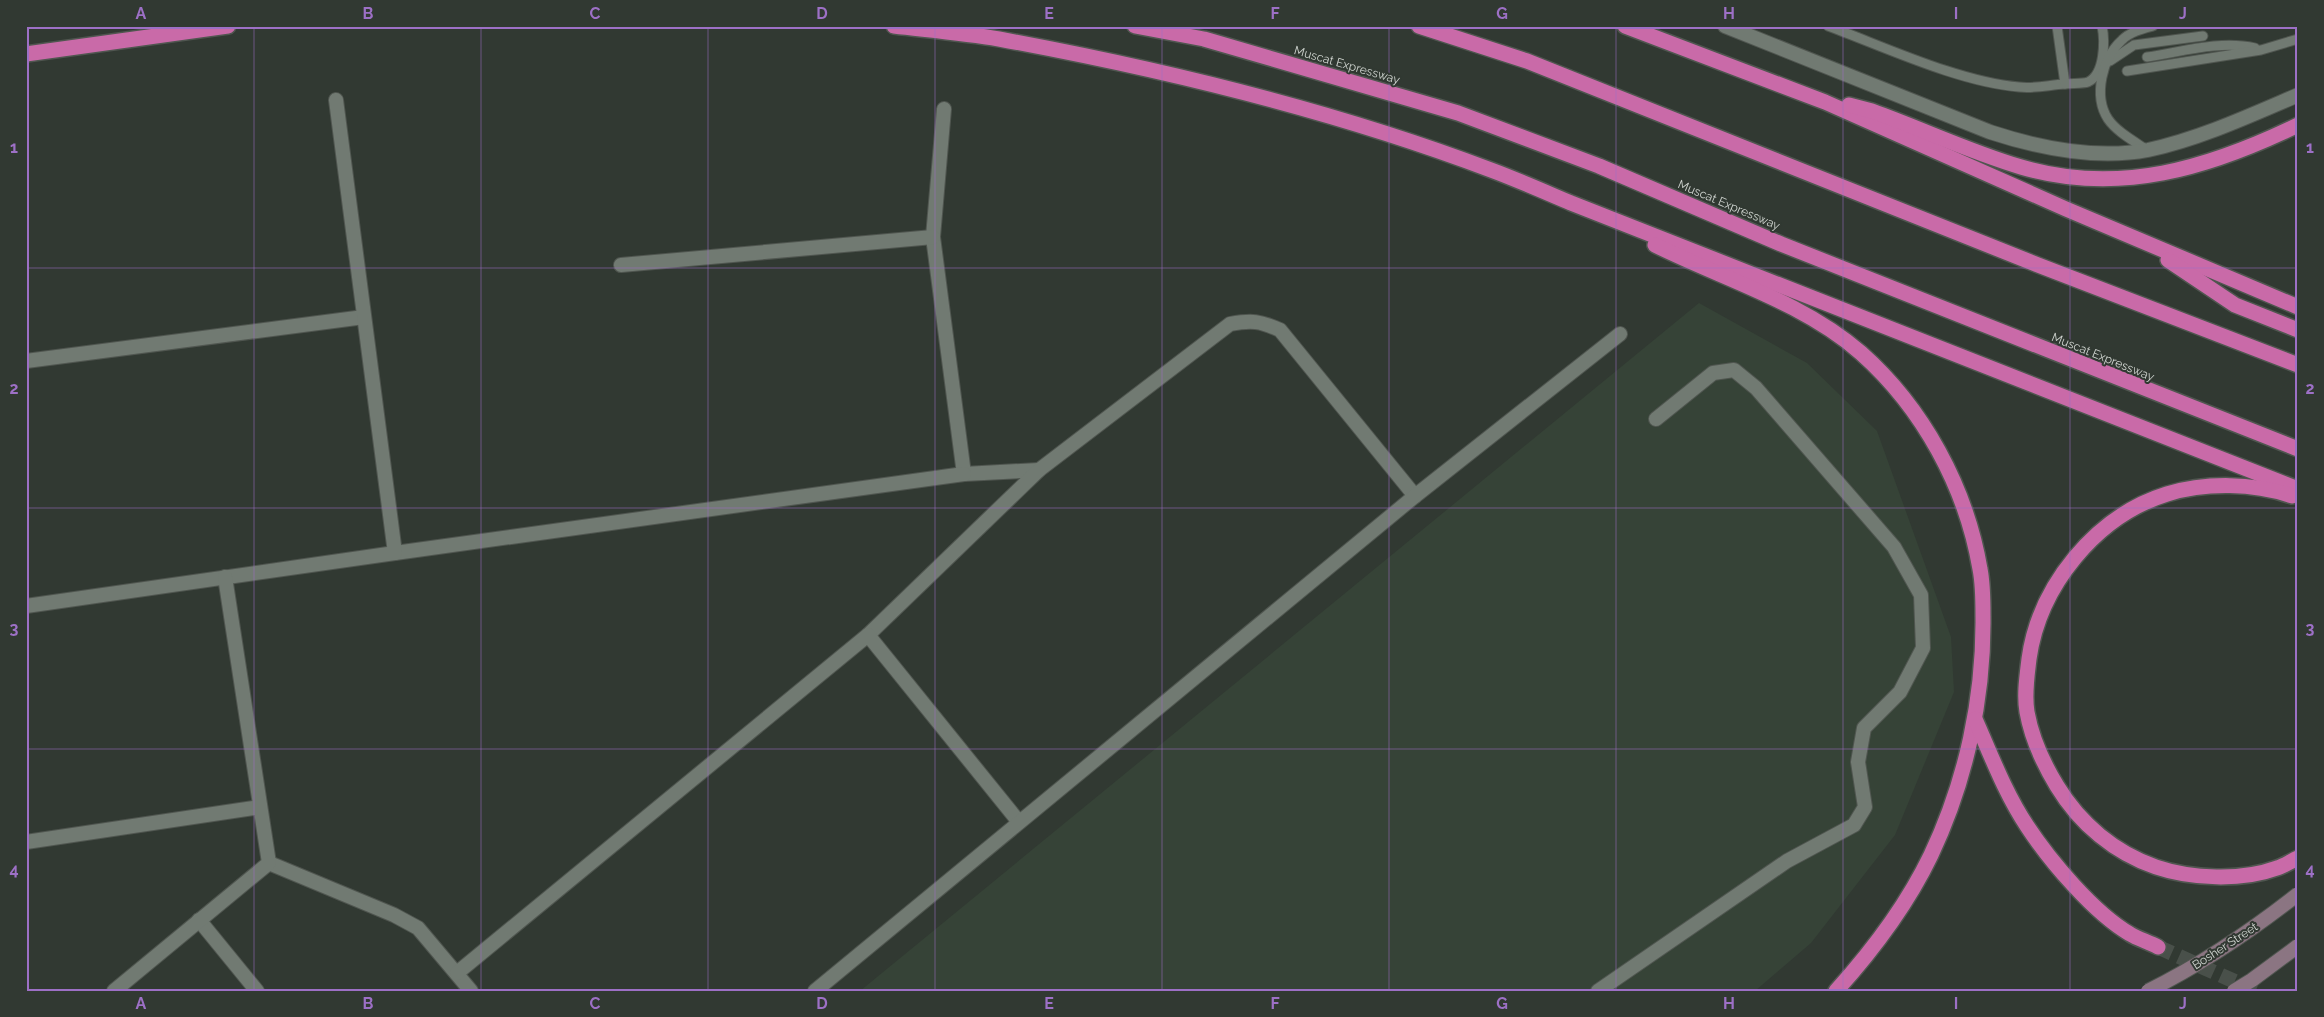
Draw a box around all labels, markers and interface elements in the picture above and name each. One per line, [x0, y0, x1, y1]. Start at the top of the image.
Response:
text: A [136, 4, 147, 23]
text: B [363, 4, 374, 23]
text: C [590, 4, 601, 23]
text: D [816, 4, 828, 23]
text: E [1044, 4, 1054, 23]
text: F [1270, 4, 1280, 23]
text: G [1496, 4, 1508, 23]
text: H [1723, 4, 1735, 23]
text: I [1954, 4, 1958, 23]
text: J [2179, 4, 2187, 23]
street label: Muscat Expressway [1293, 43, 1402, 87]
text: 1 [10, 138, 18, 157]
text: 1 [2306, 138, 2314, 157]
street label: Muscat Expressway [1676, 177, 1783, 233]
street label: Muscat Expressway [2050, 330, 2157, 384]
text: 2 [9, 379, 19, 398]
text: 2 [2305, 379, 2315, 398]
text: 3 [10, 619, 19, 638]
text: 3 [2306, 619, 2315, 638]
text: 4 [9, 860, 19, 879]
text: 4 [2305, 860, 2315, 879]
street label: Bosher Street [2190, 920, 2260, 972]
text: A [136, 994, 147, 1013]
text: B [363, 994, 374, 1013]
text: C [590, 994, 601, 1013]
text: D [816, 994, 828, 1013]
text: E [1044, 994, 1054, 1013]
text: F [1270, 994, 1280, 1013]
text: G [1496, 994, 1508, 1013]
text: H [1723, 994, 1735, 1013]
text: I [1954, 994, 1958, 1013]
text: J [2179, 994, 2187, 1013]

